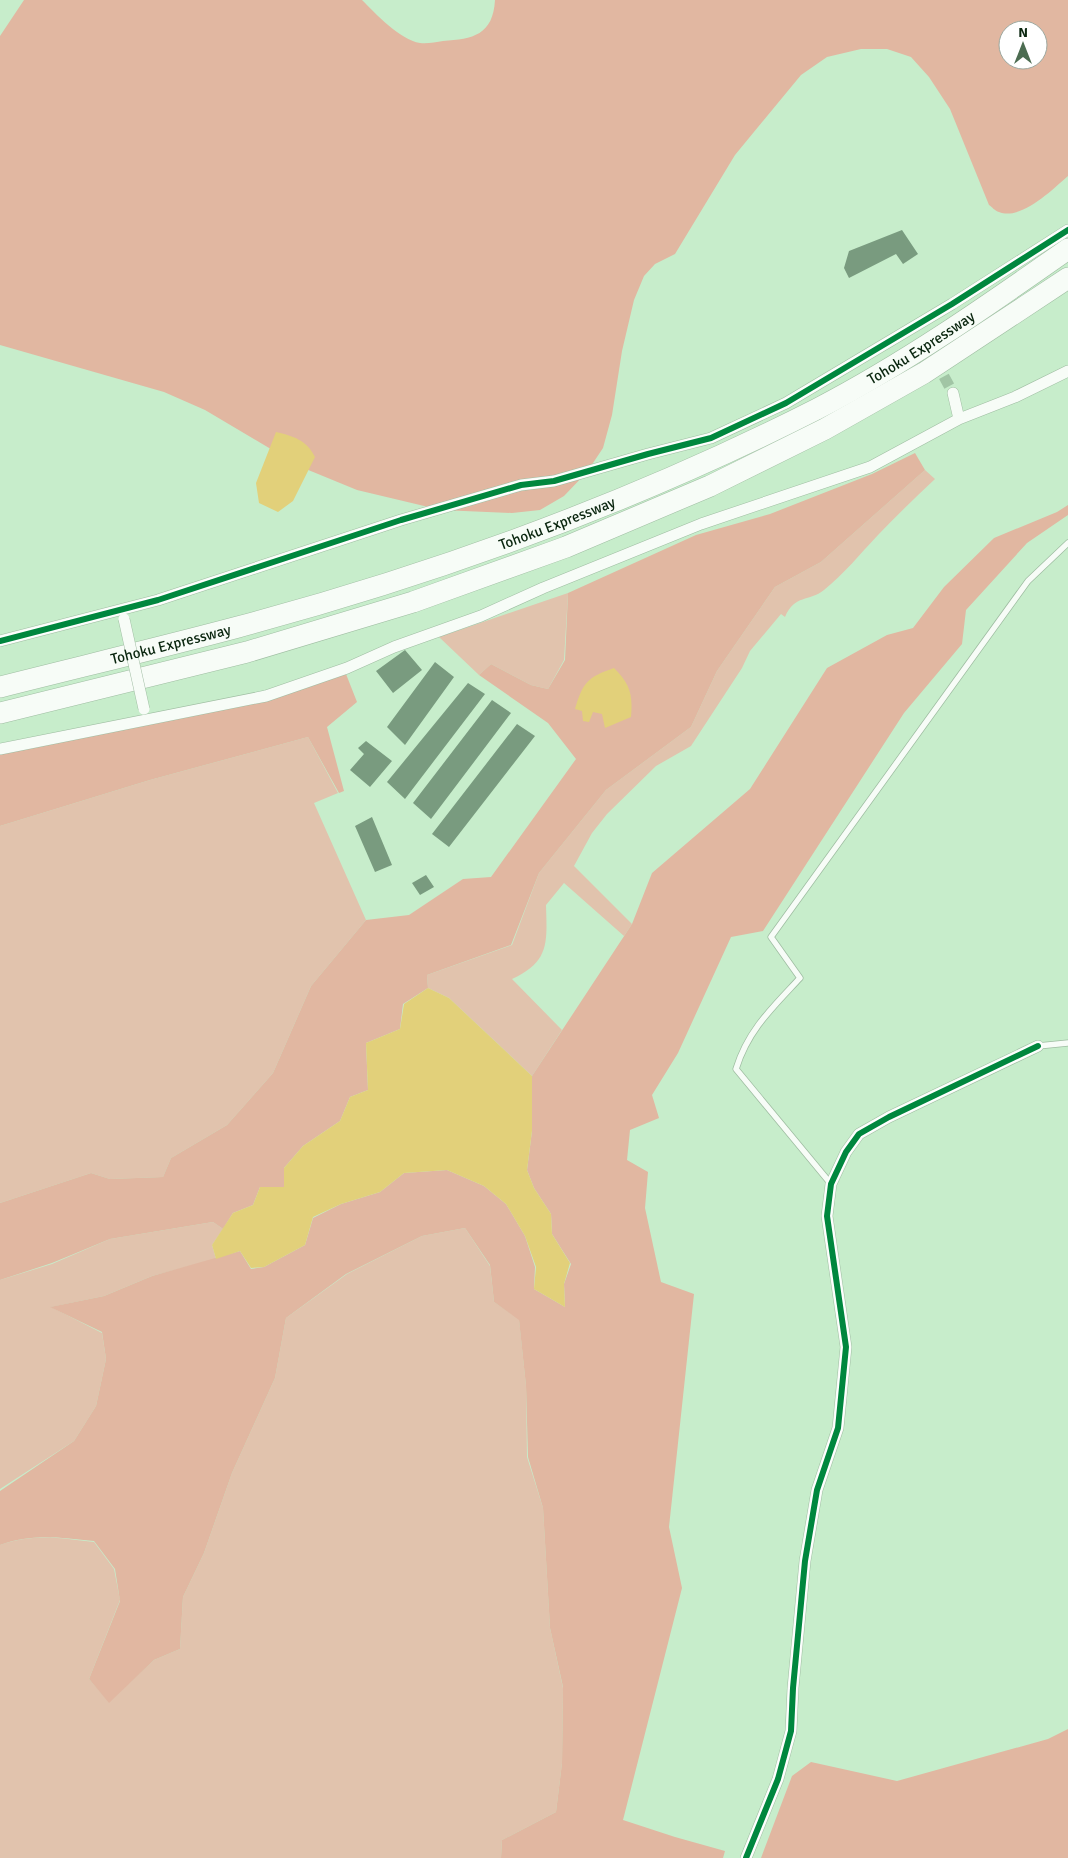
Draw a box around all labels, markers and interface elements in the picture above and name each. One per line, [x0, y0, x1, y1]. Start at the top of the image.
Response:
north arrow [998, 20, 1048, 70]
text: N [1018, 24, 1028, 41]
street label: Tohoku Expressway [864, 307, 978, 388]
street label: Tohoku Expressway [496, 493, 618, 554]
street label: Tohoku Expressway [109, 620, 233, 668]

